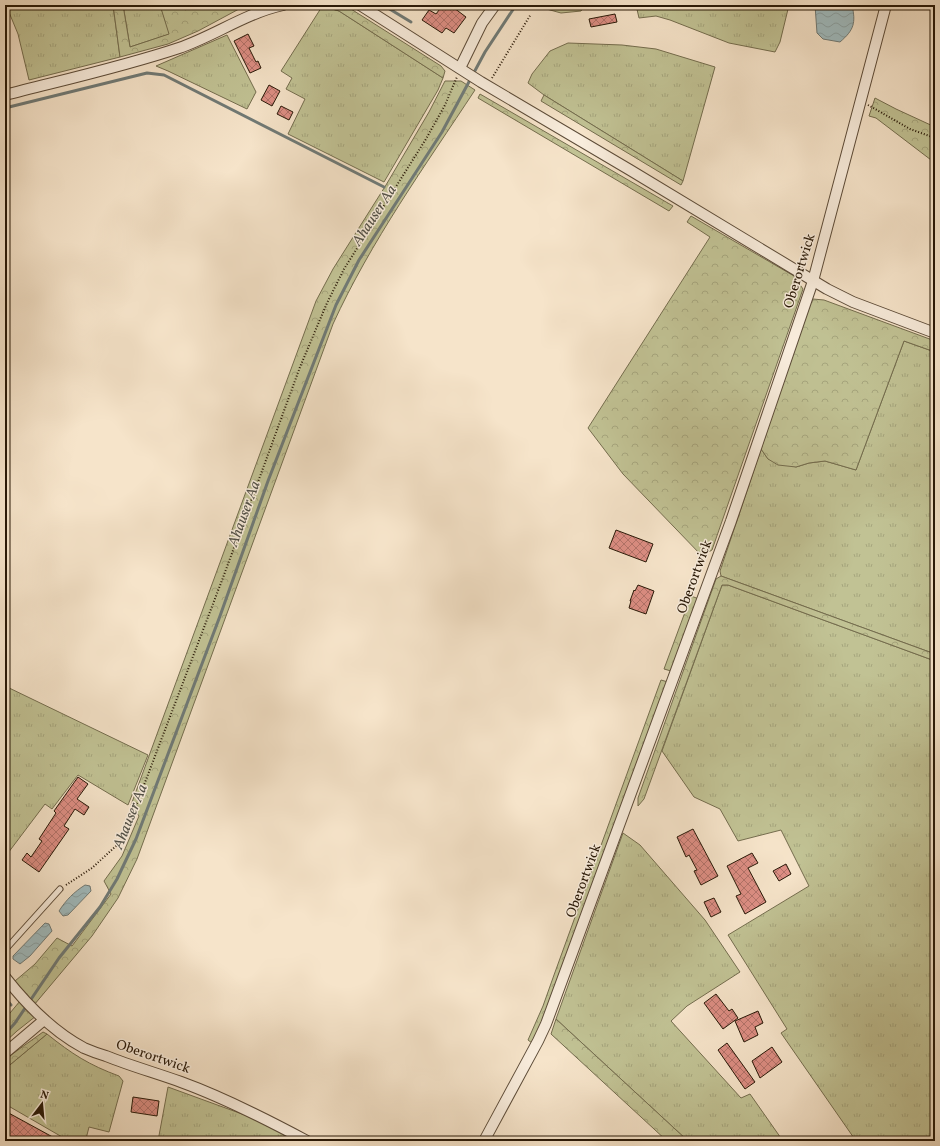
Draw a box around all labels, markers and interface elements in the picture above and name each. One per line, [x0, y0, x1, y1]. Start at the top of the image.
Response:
water label: Ahauser Aa [347, 182, 402, 251]
street label: Oberortwick [780, 231, 820, 311]
water label: Ahauser Aa [223, 478, 267, 551]
street label: Oberortwick [673, 537, 717, 617]
water label: Ahauser Aa [108, 781, 154, 854]
street label: Oberortwick [562, 841, 606, 921]
street label: Oberortwick [113, 1035, 193, 1079]
north arrow [22, 1084, 62, 1124]
text: N [38, 1088, 50, 1104]

